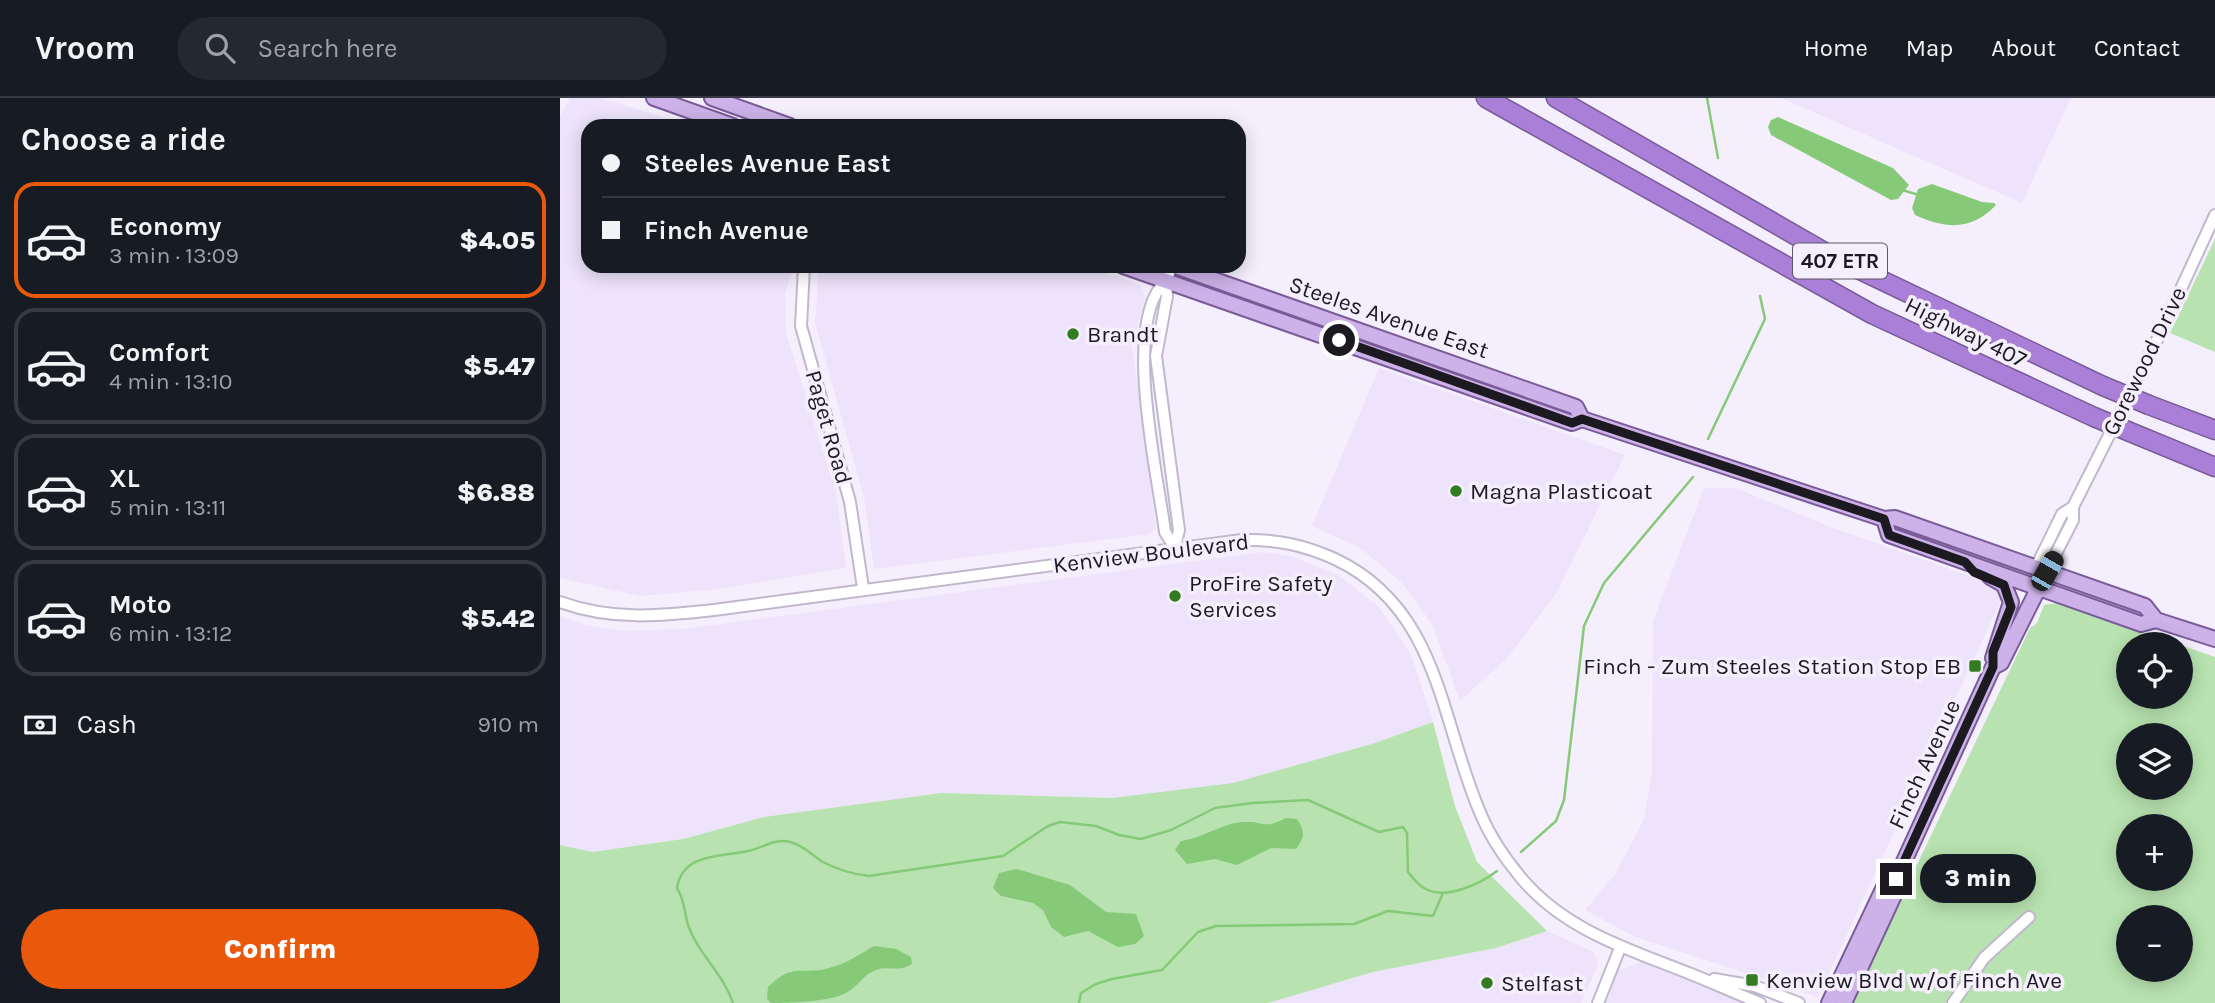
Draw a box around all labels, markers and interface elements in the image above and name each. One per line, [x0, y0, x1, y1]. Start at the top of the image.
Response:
search box [177, 17, 667, 80]
text: Vroom [35, 29, 135, 67]
icon: search [201, 29, 239, 67]
text: Search here [257, 33, 397, 64]
text: Home [1804, 34, 1868, 62]
text: Map [1906, 34, 1953, 62]
text: About [1991, 34, 2056, 62]
text: Contact [2094, 34, 2180, 62]
text: Choose a ride [21, 121, 226, 158]
text: Steeles Avenue East [644, 148, 891, 179]
icon: car [25, 209, 88, 272]
text: Economy [109, 211, 221, 242]
text: Finch Avenue [644, 215, 809, 246]
text: $4.05 [459, 225, 535, 256]
text: 3 min · 13:09 [109, 242, 239, 269]
road number: 407 ETR [1793, 244, 1887, 278]
street label: Steeles Avenue East [1285, 271, 1493, 364]
street label: Gorewood Drive [2097, 282, 2192, 440]
street label: Highway 407 [1901, 291, 2031, 374]
place label: Brandt [1087, 321, 1159, 348]
route start [1323, 324, 1355, 356]
marker: Brandt [1065, 326, 1081, 342]
icon: car [25, 335, 88, 398]
text: Comfort [109, 337, 210, 368]
text: $5.47 [463, 351, 535, 382]
street label: Paget Road [799, 367, 858, 487]
text: 4 min · 13:10 [109, 368, 232, 395]
icon: car [25, 461, 88, 524]
text: XL [109, 463, 140, 494]
text: $6.88 [457, 477, 535, 508]
place label: Magna Plasticoat [1470, 478, 1653, 505]
marker: Magna Plasticoat [1448, 483, 1464, 499]
text: 5 min · 13:11 [109, 494, 226, 521]
street label: Kenview Boulevard [1052, 528, 1251, 579]
car [2028, 548, 2067, 594]
place label: ProFire Safety Services [1189, 570, 1333, 623]
icon: car [25, 587, 88, 650]
marker: ProFire Safety Services [1167, 588, 1183, 604]
text: Moto [109, 589, 171, 620]
text: $5.42 [460, 603, 535, 634]
text: 6 min · 13:12 [109, 620, 232, 647]
map controls [2116, 632, 2193, 982]
button: locate [2116, 632, 2193, 709]
place label: Finch - Zum Steeles Station Stop EB [1583, 653, 1961, 680]
marker: Finch - Zum Steeles Station Stop EB [1967, 658, 1983, 674]
street label: Finch Avenue [1883, 695, 1966, 833]
icon: cash [21, 706, 59, 744]
text: Cash [77, 709, 137, 740]
text: 910 m [477, 711, 539, 738]
button: layers [2116, 723, 2193, 800]
button: + [2116, 814, 2193, 891]
callout: 3 min [1920, 854, 2036, 904]
route end [1880, 863, 1912, 895]
text: 3 min [1945, 865, 2011, 892]
button: − [2116, 905, 2193, 982]
button: Confirm [21, 909, 539, 989]
place label: Kenview Blvd w/of Finch Ave [1766, 967, 2062, 994]
place label: Stelfast [1501, 970, 1583, 997]
marker: Kenview Blvd w/of Finch Ave [1744, 972, 1760, 988]
marker: Stelfast [1479, 975, 1495, 991]

